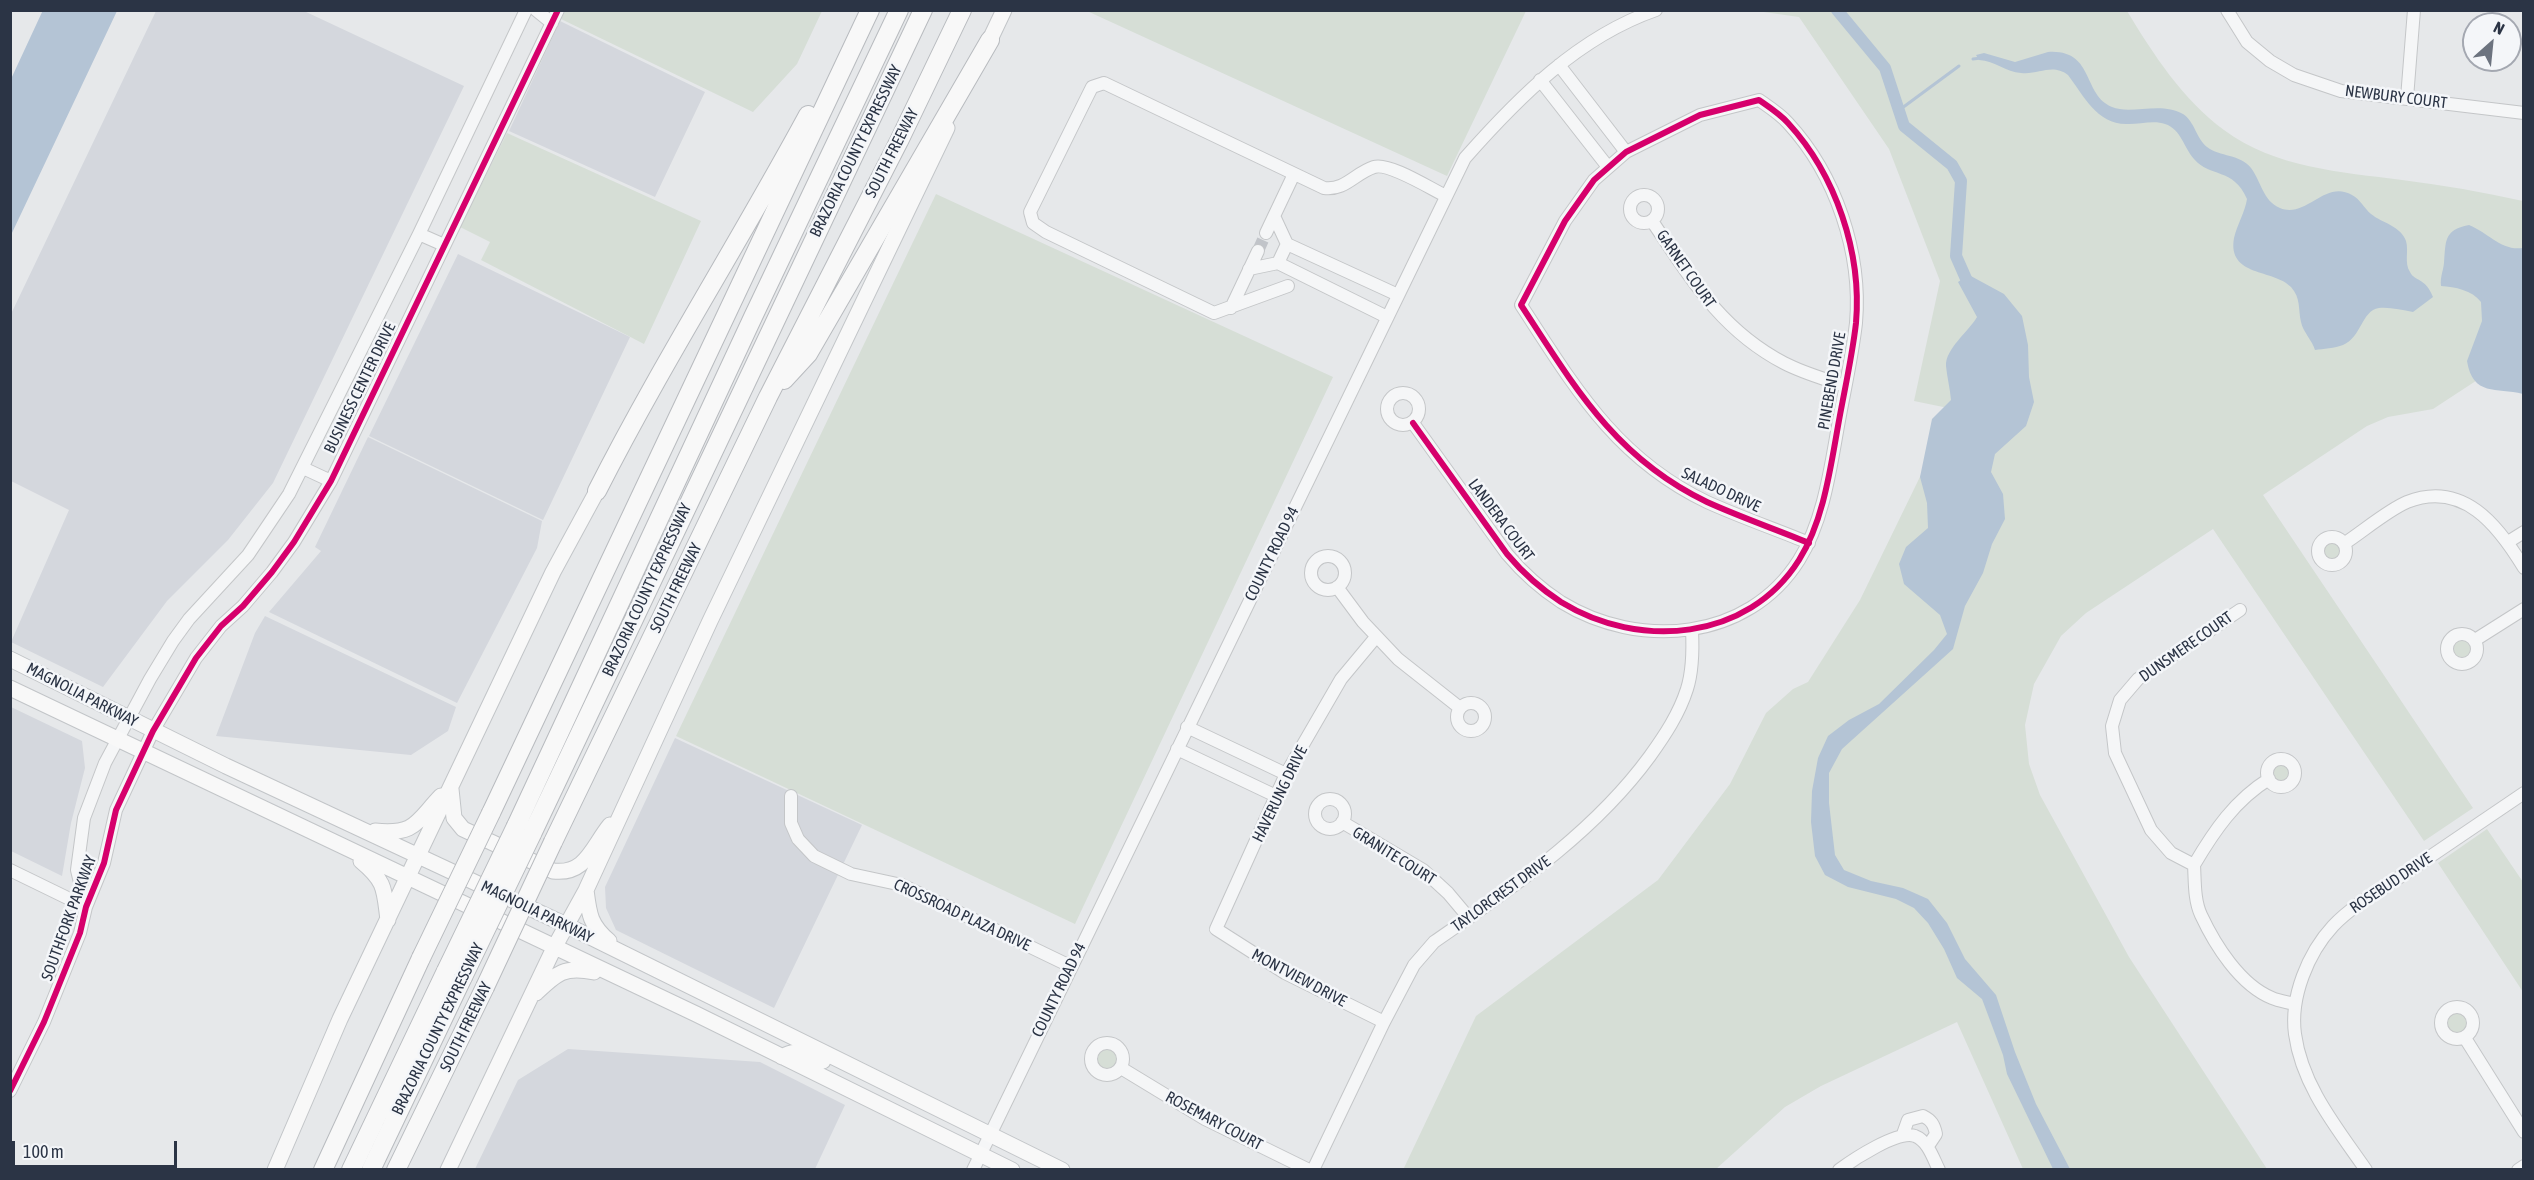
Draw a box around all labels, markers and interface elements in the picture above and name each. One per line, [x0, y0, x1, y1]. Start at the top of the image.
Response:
north arrow [2462, 12, 2522, 72]
text: N [2491, 18, 2508, 38]
street label: BRAZORIA COUNTY EXPRESSWAY [806, 62, 906, 240]
street label: NEWBURY COURT [2344, 81, 2448, 113]
street label: SOUTH FREEWAY [861, 105, 923, 201]
street label: GARNET COURT [1652, 226, 1720, 312]
street label: BUSINESS CENTER DRIVE [320, 320, 400, 456]
street label: PINEBEND DRIVE [1814, 331, 1850, 431]
street label: SALADO DRIVE [1679, 463, 1763, 517]
street label: LANDERA COURT [1464, 475, 1538, 565]
street label: BRAZORIA COUNTY EXPRESSWAY [598, 500, 696, 680]
street label: COUNTY ROAD 94 [1241, 504, 1303, 604]
street label: SOUTH FREEWAY [646, 540, 706, 636]
street label: DUNSMERE COURT [2136, 608, 2236, 686]
street label: MAGNOLIA PARKWAY [23, 659, 141, 731]
street label: HAVERUNG DRIVE [1248, 743, 1312, 845]
street label: GRANITE COURT [1349, 823, 1439, 889]
street label: ROSEBUD DRIVE [2346, 849, 2436, 917]
street label: TAYLORCREST DRIVE [1448, 852, 1554, 936]
street label: SOUTHFORK PARKWAY [37, 853, 101, 983]
street label: CROSSROAD PLAZA DRIVE [891, 875, 1033, 955]
street label: MAGNOLIA PARKWAY [478, 877, 596, 947]
street label: BRAZORIA COUNTY EXPRESSWAY [388, 940, 488, 1118]
street label: COUNTY ROAD 94 [1028, 940, 1090, 1040]
street label: MONTVIEW DRIVE [1248, 945, 1350, 1011]
street label: SOUTH FREEWAY [436, 979, 496, 1075]
street label: ROSEMARY COURT [1162, 1087, 1266, 1155]
scale bar [15, 1129, 180, 1167]
text: 100 m [23, 1141, 64, 1162]

